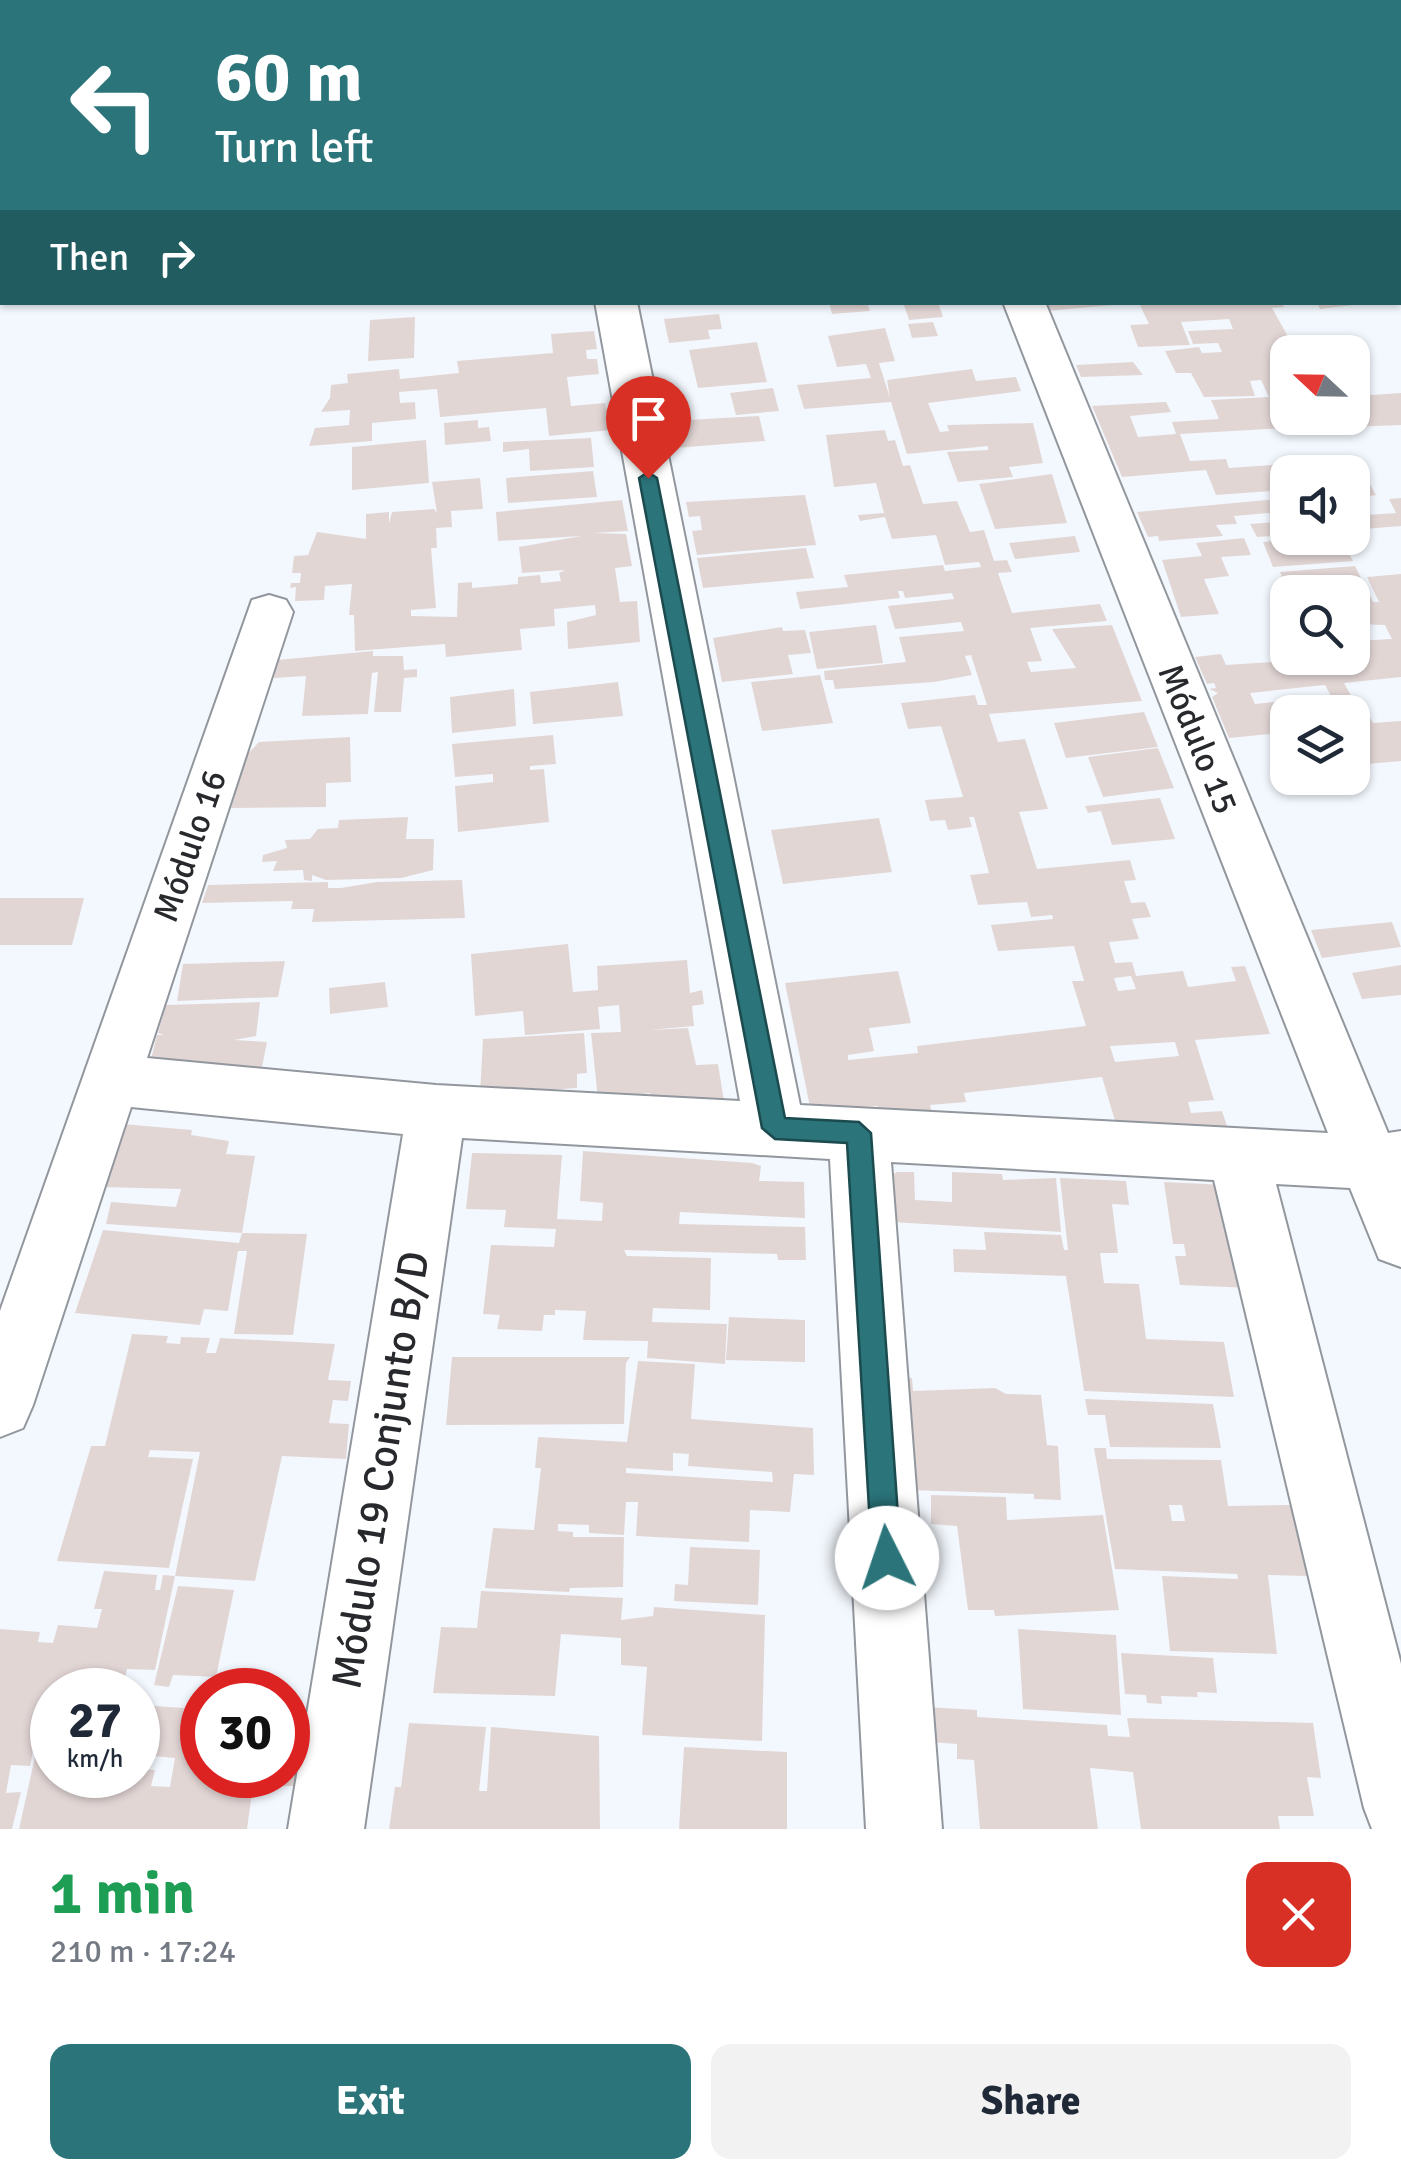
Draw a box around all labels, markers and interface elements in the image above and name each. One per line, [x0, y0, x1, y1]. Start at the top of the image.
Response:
text: 60 m [215, 34, 363, 120]
icon: left [50, 40, 180, 170]
text: Turn left [215, 120, 374, 175]
icon: right [149, 230, 204, 285]
text: Then [50, 234, 129, 281]
north arrow [1270, 335, 1370, 435]
map controls [1270, 335, 1370, 795]
pin [606, 376, 691, 479]
icon: arrive [621, 391, 676, 446]
button: sound [1270, 455, 1370, 555]
button: search [1270, 575, 1370, 675]
street label: Módulo 15 [1149, 658, 1247, 820]
button: layers [1270, 695, 1370, 795]
street label: Módulo 16 [144, 764, 236, 928]
street label: Módulo 19 Conjunto B/D [321, 1248, 441, 1692]
position arrow [835, 1506, 939, 1610]
speed limit sign: 30 [180, 1668, 310, 1798]
text: 27 [68, 1690, 122, 1752]
text: km/h [67, 1743, 123, 1774]
text: 1 min [50, 1857, 195, 1931]
button: close [1246, 1862, 1351, 1967]
text: 210 m · 17:24 [50, 1932, 236, 1971]
button: Exit [50, 2044, 691, 2159]
button: Share [711, 2044, 1351, 2159]

